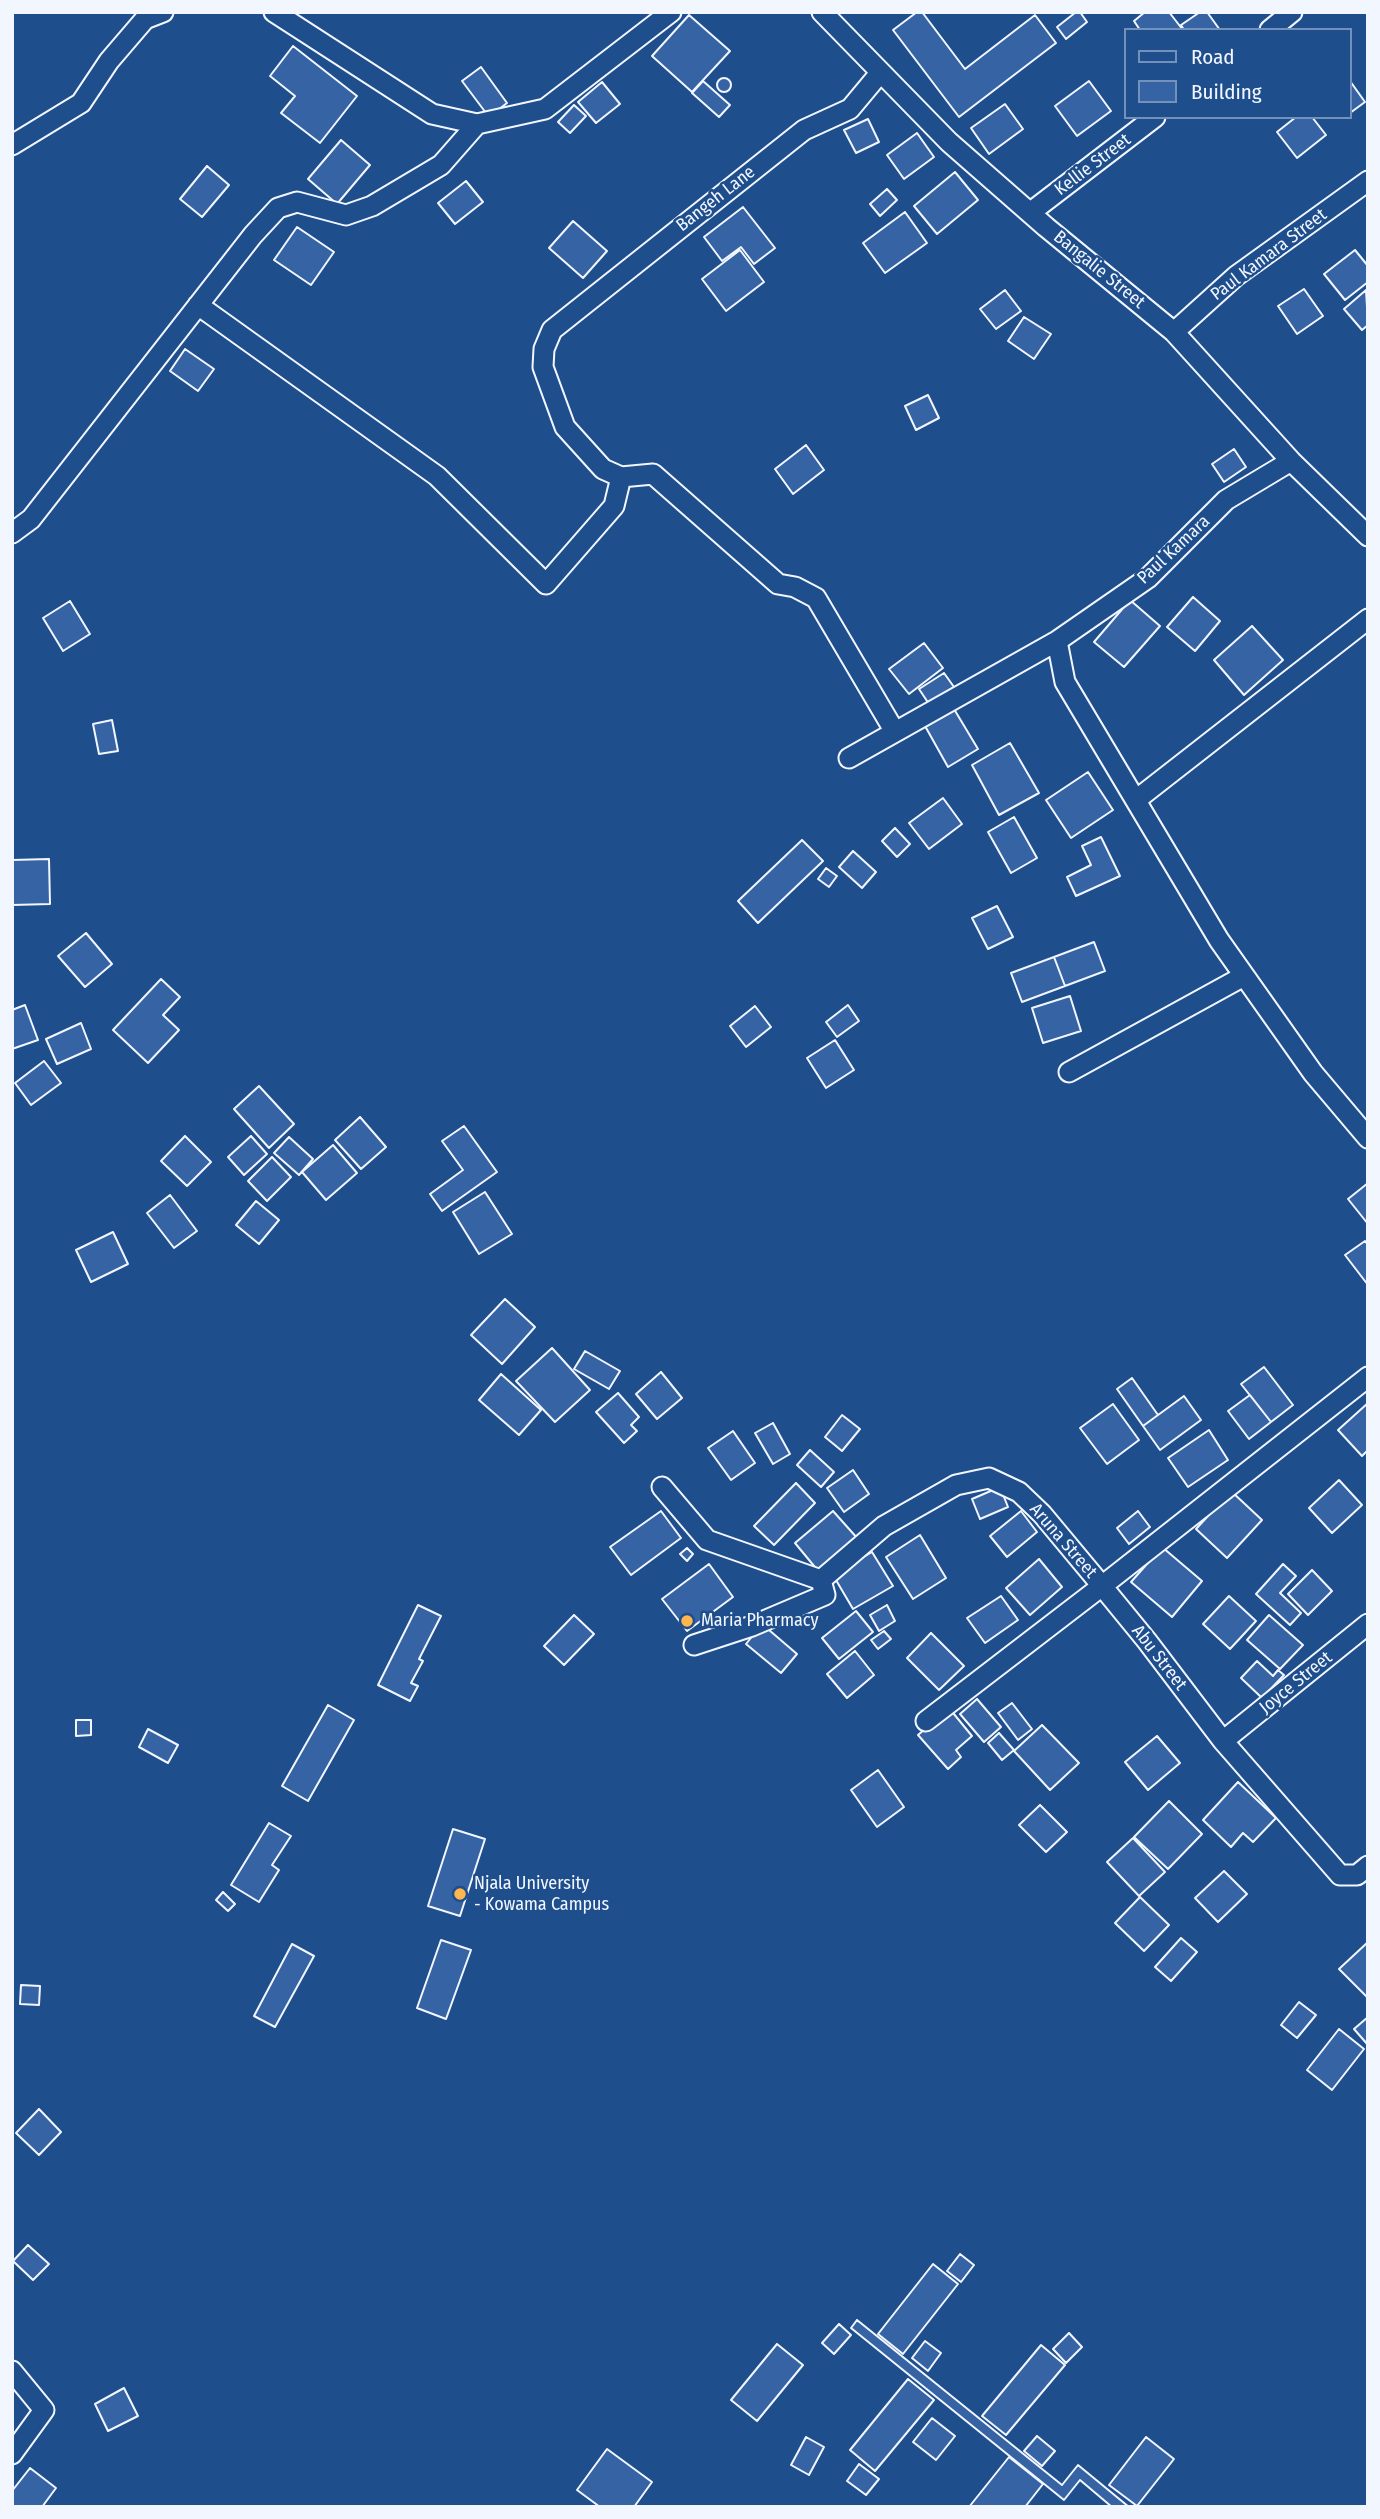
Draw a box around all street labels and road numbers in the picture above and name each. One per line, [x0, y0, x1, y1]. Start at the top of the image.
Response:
street label: Kellie Street [1051, 129, 1135, 201]
street label: Bangeh Lane [672, 162, 760, 236]
street label: Paul Kamara Street [1207, 204, 1331, 306]
street label: Bangalie Street [1049, 226, 1149, 314]
street label: Paul Kamara [1133, 511, 1215, 589]
street label: Aruna Street [1025, 1499, 1101, 1583]
street label: Abu Street [1127, 1621, 1191, 1695]
street label: Joyce Street [1255, 1647, 1337, 1719]

